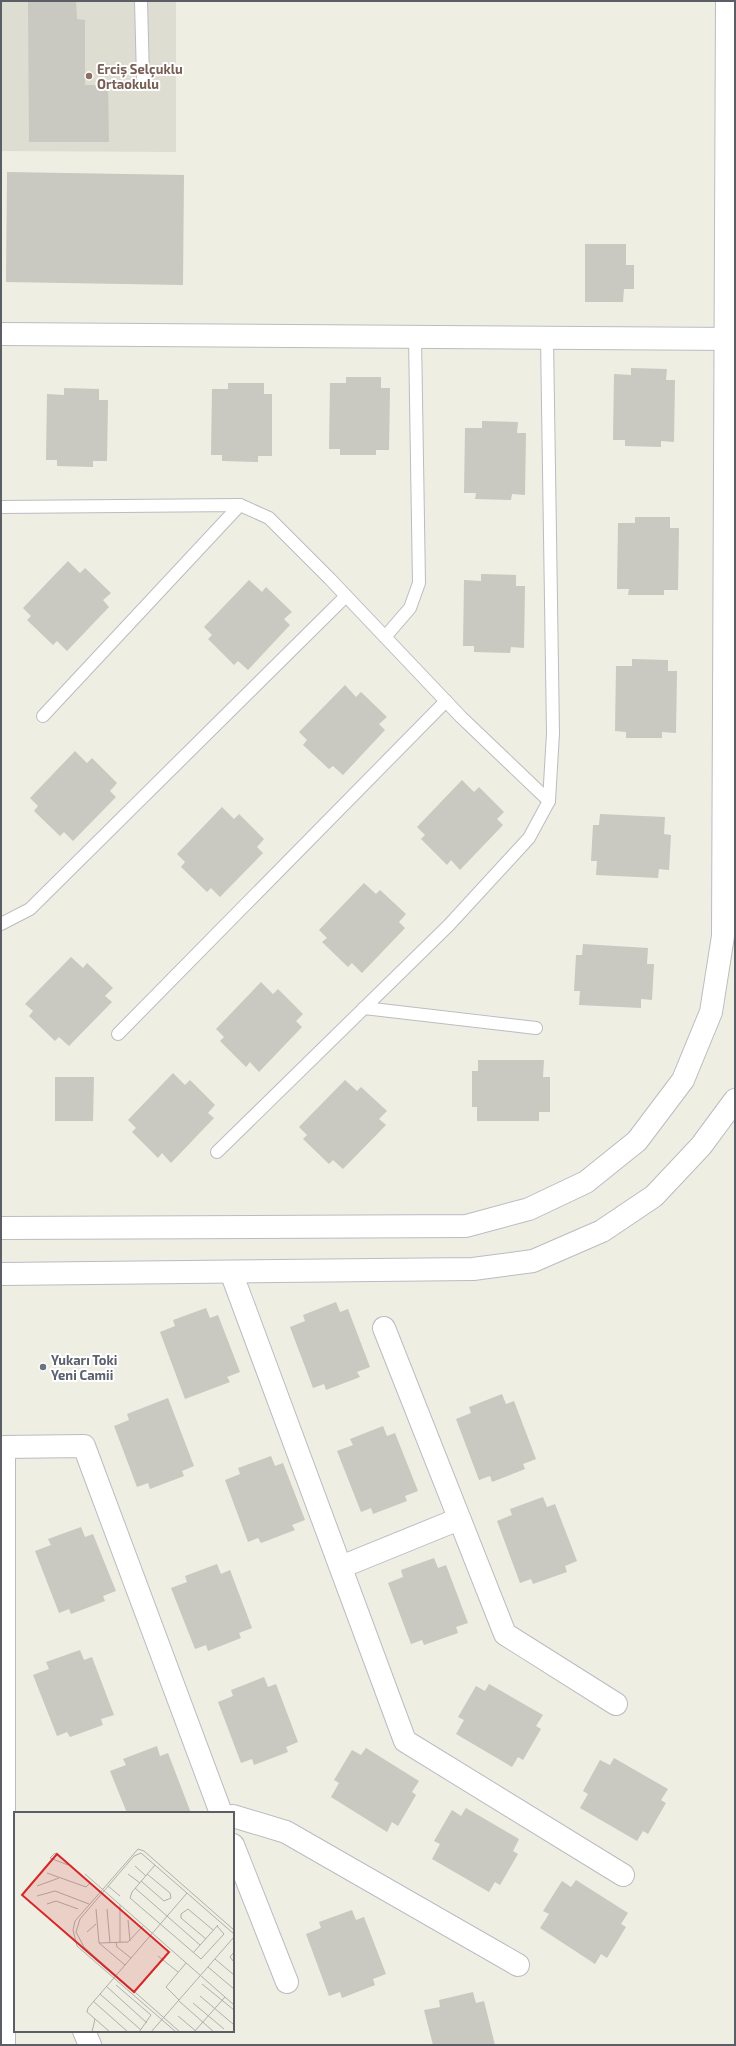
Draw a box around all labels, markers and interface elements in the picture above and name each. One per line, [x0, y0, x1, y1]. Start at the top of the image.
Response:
place label: Erciş Selçuklu Ortaokulu [97, 61, 183, 92]
marker: Erciş Selçuklu Ortaokulu [84, 71, 94, 81]
place label: Yukarı Toki Yeni Camii [51, 1352, 117, 1383]
marker: Yukarı Toki Yeni Camii [38, 1362, 48, 1372]
inset map [14, 1812, 234, 2032]

